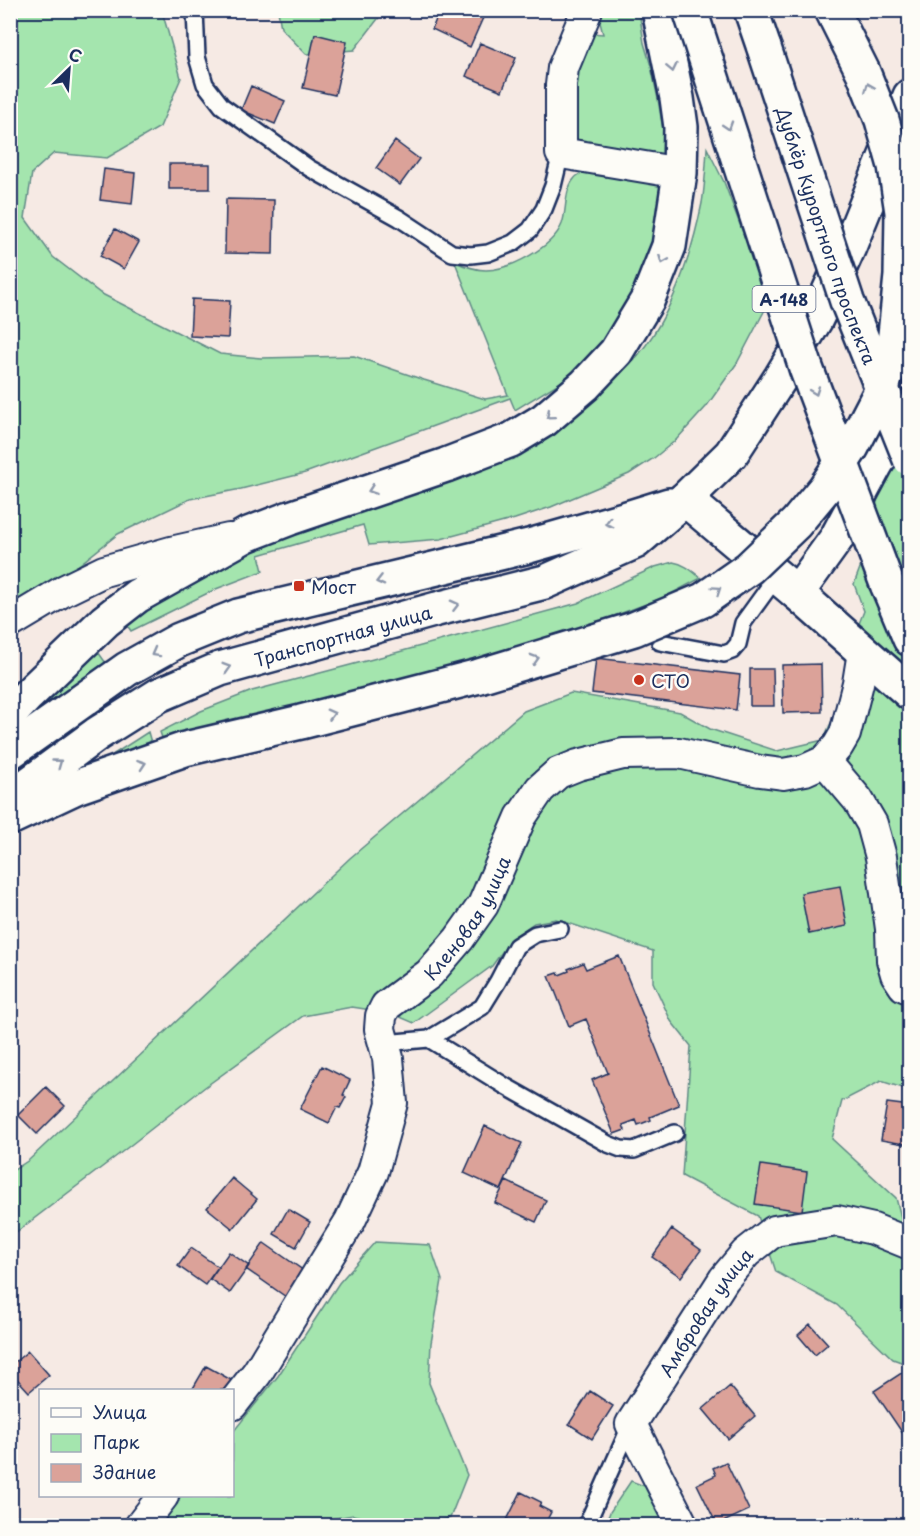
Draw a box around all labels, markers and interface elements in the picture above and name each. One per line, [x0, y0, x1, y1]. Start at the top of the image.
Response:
north arrow [39, 39, 99, 99]
text: С [65, 41, 86, 68]
one-way arrow [664, 62, 677, 72]
one-way arrow [864, 82, 876, 93]
street label: Дублёр Курортного проспекта [770, 102, 884, 368]
one-way arrow [720, 120, 733, 131]
one-way arrow [658, 254, 670, 265]
road number: А-148 [752, 286, 816, 312]
one-way arrow [808, 385, 820, 396]
one-way arrow [546, 407, 557, 418]
one-way arrow [367, 483, 378, 496]
one-way arrow [605, 516, 615, 528]
place label: Мост [311, 573, 356, 600]
one-way arrow [375, 574, 385, 587]
marker: Мост [292, 579, 306, 593]
one-way arrow [710, 586, 721, 597]
street label: Транспортная улица [251, 597, 435, 672]
one-way arrow [450, 599, 460, 612]
one-way arrow [151, 646, 161, 657]
one-way arrow [529, 654, 540, 666]
one-way arrow [221, 663, 231, 675]
place label: СТО [651, 667, 690, 694]
marker: СТО [632, 673, 646, 687]
one-way arrow [325, 709, 335, 722]
one-way arrow [51, 759, 62, 770]
one-way arrow [136, 759, 147, 772]
street label: Кленовая улица [416, 851, 517, 986]
street label: Амбровая улица [652, 1241, 759, 1382]
legend [39, 1389, 234, 1497]
text: Улица [93, 1398, 147, 1425]
text: Парк [93, 1428, 140, 1455]
text: Здание [93, 1458, 156, 1485]

